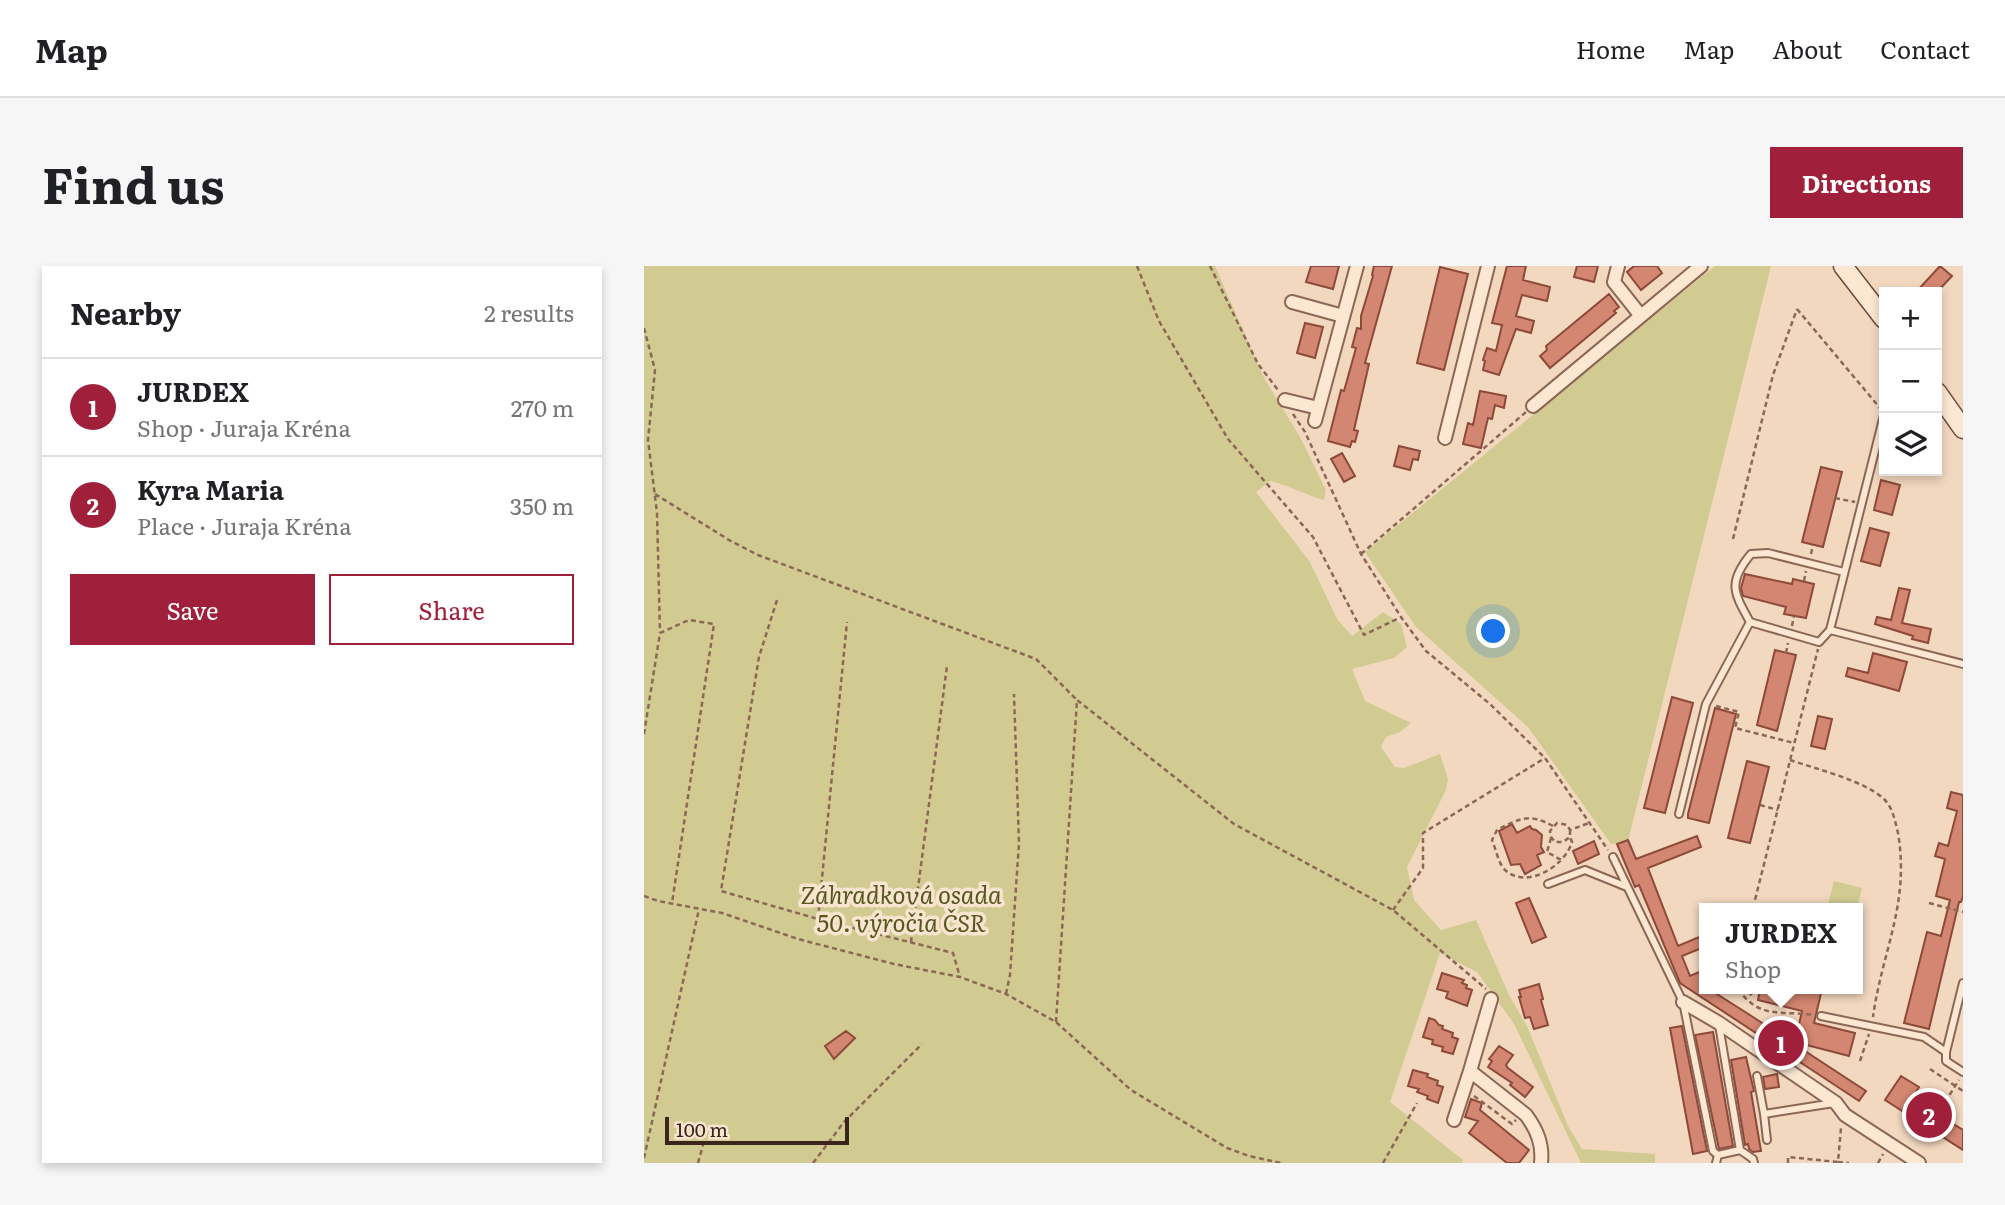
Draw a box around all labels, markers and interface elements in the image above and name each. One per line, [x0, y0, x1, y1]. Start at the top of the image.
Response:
text: Map [35, 24, 108, 73]
text: Home [1576, 31, 1645, 66]
text: Map [1683, 31, 1734, 66]
text: About [1772, 31, 1842, 66]
text: Contact [1880, 31, 1970, 66]
text: Find us [42, 146, 225, 219]
button: Directions [1770, 147, 1963, 218]
map controls [1879, 287, 1942, 476]
button: + [1879, 287, 1942, 350]
text: Nearby [70, 290, 181, 334]
text: 2 results [484, 295, 574, 329]
button: − [1879, 350, 1942, 413]
text: JURDEX [137, 371, 249, 410]
text: 1 [88, 390, 98, 424]
text: 270 m [511, 390, 574, 424]
text: Shop · Juraja Kréna [137, 410, 351, 444]
button: layers [1879, 413, 1942, 476]
text: Kyra Maria [137, 469, 284, 508]
text: 2 [87, 488, 99, 522]
text: 350 m [510, 488, 574, 522]
text: Place · Juraja Kréna [137, 508, 352, 542]
button: Save [70, 574, 315, 645]
button: Share [329, 574, 574, 645]
your location [1476, 614, 1510, 648]
park label: Záhradková osada 50. výročia ČSR [800, 876, 1002, 939]
popup [1699, 903, 1863, 994]
text: JURDEX [1725, 912, 1837, 951]
text: Shop [1725, 951, 1781, 985]
pin: 1 [1758, 1017, 1804, 1069]
pin: 2 [1906, 1089, 1952, 1141]
scale bar [665, 1114, 849, 1146]
text: 100 m [676, 1115, 728, 1143]

